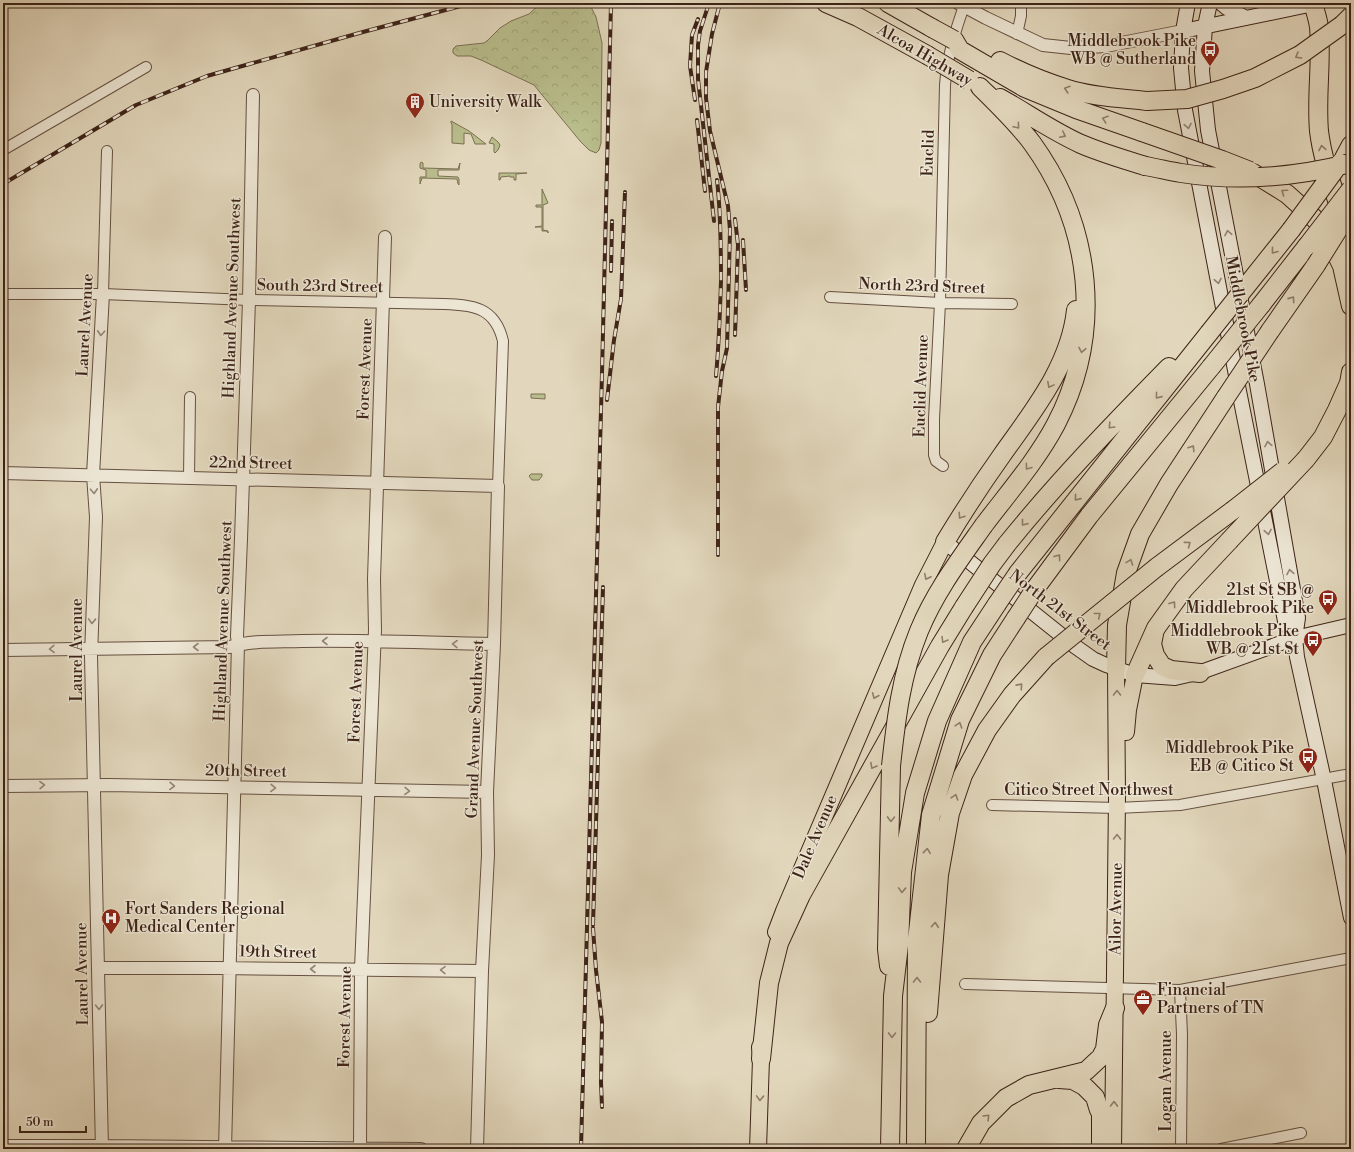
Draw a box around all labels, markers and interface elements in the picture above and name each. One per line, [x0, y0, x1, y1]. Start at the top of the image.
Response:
street label: Alcoa Highway [873, 19, 976, 90]
place label: Middlebrook Pike WB @ Sutherland [1068, 31, 1196, 69]
bus stop icon: Middlebrook Pike WB @ Sutherland [1199, 39, 1221, 67]
one-way arrow [1295, 51, 1302, 58]
one-way arrow [1064, 85, 1071, 94]
building icon: University Walk [404, 91, 426, 119]
place label: University Walk [429, 92, 543, 112]
one-way arrow [1102, 116, 1109, 124]
one-way arrow [1012, 121, 1019, 128]
one-way arrow [1184, 123, 1192, 129]
street label: Euclid [917, 129, 939, 177]
one-way arrow [1059, 130, 1066, 137]
one-way arrow [1318, 144, 1327, 151]
one-way arrow [1281, 190, 1288, 197]
street label: Highland Avenue Southwest [218, 197, 246, 399]
one-way arrow [1224, 230, 1233, 236]
one-way arrow [1272, 246, 1279, 253]
street label: Middlebrook Pike [1221, 254, 1265, 384]
street label: Laurel Avenue [72, 273, 98, 377]
street label: North 23rd Street [858, 274, 986, 298]
street label: South 23rd Street [257, 275, 384, 297]
one-way arrow [1213, 278, 1222, 284]
one-way arrow [1287, 296, 1295, 303]
street label: Forest Avenue [353, 318, 377, 420]
one-way arrow [97, 330, 105, 336]
street label: Euclid Avenue [909, 334, 933, 438]
one-way arrow [1078, 347, 1087, 353]
one-way arrow [1047, 381, 1055, 388]
one-way arrow [1156, 392, 1163, 399]
one-way arrow [1108, 421, 1116, 429]
one-way arrow [1264, 440, 1273, 447]
one-way arrow [1187, 446, 1194, 453]
street label: 22nd Street [209, 452, 293, 474]
one-way arrow [1025, 463, 1033, 470]
one-way arrow [90, 488, 99, 494]
one-way arrow [1075, 493, 1082, 500]
one-way arrow [959, 512, 966, 519]
one-way arrow [1022, 518, 1029, 525]
street label: Highland Avenue Southwest [209, 520, 237, 722]
one-way arrow [1263, 529, 1271, 535]
one-way arrow [1184, 542, 1191, 549]
one-way arrow [1053, 555, 1060, 562]
one-way arrow [1125, 558, 1133, 565]
street label: North 21st Street [1005, 565, 1115, 655]
one-way arrow [1287, 569, 1295, 575]
one-way arrow [924, 572, 932, 580]
place label: 21st St SB @ Middlebrook Pike [1186, 580, 1314, 618]
bus stop icon: 21st St SB @ Middlebrook Pike [1317, 588, 1339, 616]
street label: Laurel Avenue [67, 598, 87, 702]
one-way arrow [1168, 602, 1175, 609]
one-way arrow [1093, 613, 1100, 620]
one-way arrow [88, 618, 96, 624]
place label: Middlebrook Pike WB @ 21st St [1171, 621, 1299, 659]
bus stop icon: Middlebrook Pike WB @ 21st St [1302, 629, 1324, 657]
one-way arrow [941, 636, 948, 643]
one-way arrow [322, 637, 328, 645]
one-way arrow [452, 639, 458, 648]
street label: Grand Avenue Southwest [462, 639, 488, 819]
street label: Forest Avenue [344, 641, 368, 743]
one-way arrow [193, 643, 199, 651]
one-way arrow [49, 645, 55, 653]
one-way arrow [1016, 683, 1023, 690]
one-way arrow [1113, 690, 1121, 696]
one-way arrow [872, 692, 880, 699]
one-way arrow [954, 722, 963, 729]
place label: Middlebrook Pike EB @ Citico St [1166, 738, 1294, 776]
bus stop icon: Middlebrook Pike EB @ Citico St [1297, 746, 1319, 774]
street label: 20th Street [205, 760, 287, 782]
one-way arrow [870, 762, 877, 769]
street label: Citico Street Northwest [1004, 780, 1174, 800]
one-way arrow [39, 781, 45, 789]
one-way arrow [169, 782, 175, 790]
one-way arrow [270, 783, 276, 792]
one-way arrow [404, 787, 410, 795]
street label: Dale Avenue [788, 792, 842, 882]
one-way arrow [950, 794, 959, 801]
one-way arrow [887, 816, 895, 822]
one-way arrow [1113, 834, 1121, 840]
one-way arrow [922, 848, 931, 854]
street label: Ailor Avenue [1105, 862, 1127, 957]
one-way arrow [897, 887, 906, 893]
place label: Fort Sanders Regional Medical Center [125, 899, 285, 937]
hospital icon: Fort Sanders Regional Medical Center [100, 907, 122, 935]
street label: Laurel Avenue [71, 922, 93, 1026]
one-way arrow [931, 922, 940, 928]
street label: 19th Street [239, 941, 318, 963]
one-way arrow [310, 964, 316, 973]
street label: Forest Avenue [334, 966, 356, 1068]
one-way arrow [440, 966, 446, 974]
one-way arrow [913, 977, 921, 983]
place label: Financial Partners of TN [1157, 980, 1264, 1018]
office icon: Financial Partners of TN [1132, 988, 1154, 1016]
one-way arrow [95, 1004, 103, 1010]
street label: Logan Avenue [1156, 1030, 1176, 1132]
one-way arrow [888, 1032, 897, 1038]
one-way arrow [756, 1095, 764, 1101]
one-way arrow [1110, 1101, 1118, 1107]
scale bar [20, 1108, 86, 1134]
one-way arrow [982, 1114, 990, 1122]
text: 50 m [26, 1115, 54, 1130]

